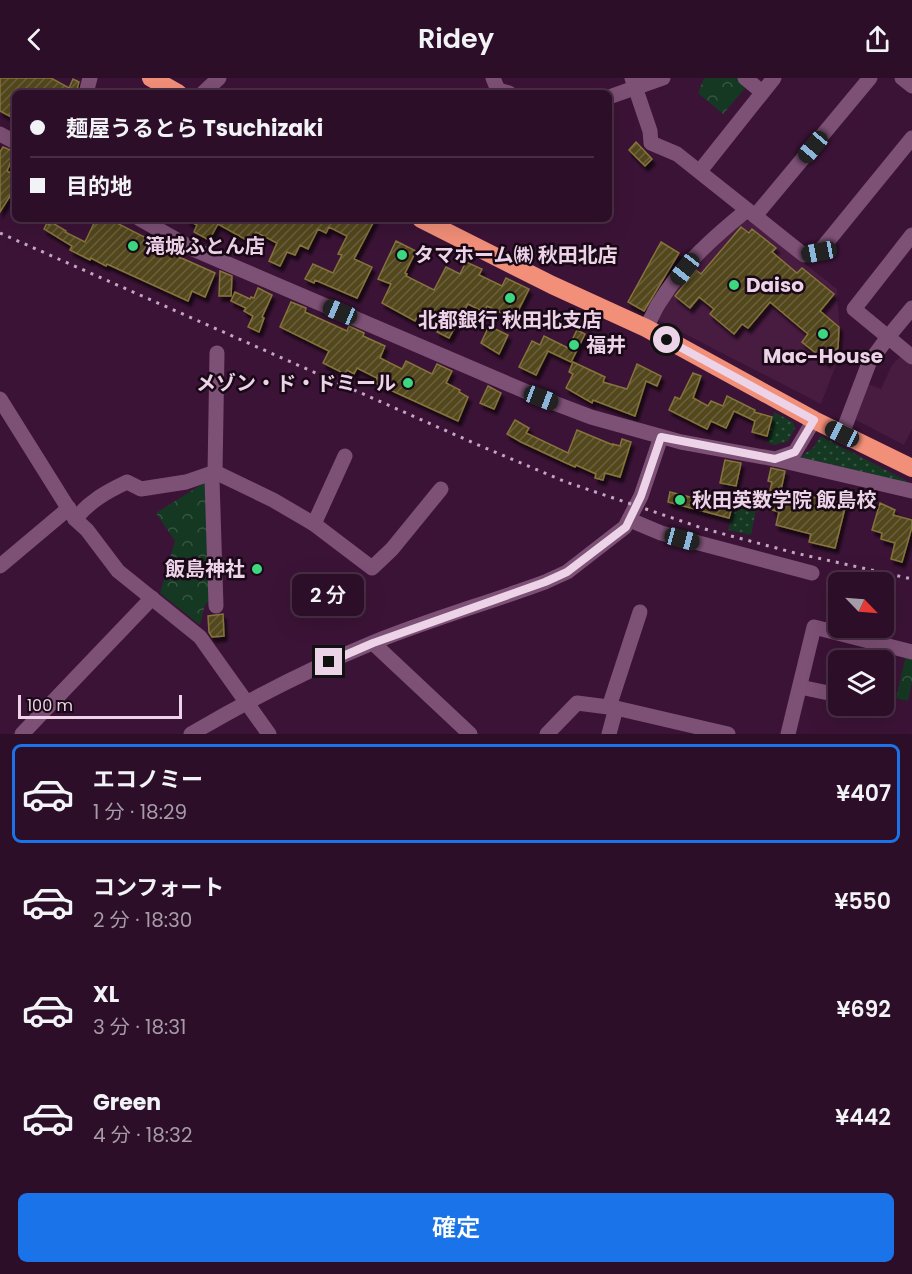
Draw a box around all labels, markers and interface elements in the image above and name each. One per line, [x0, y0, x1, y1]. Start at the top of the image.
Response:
text: Ridey [418, 20, 494, 57]
icon: back [18, 23, 51, 56]
icon: share [861, 23, 894, 56]
text: 麺屋うるとら Tsuchizaki [66, 113, 323, 144]
car [795, 127, 831, 167]
text: 目的地 [66, 171, 132, 202]
place label: 滝城ふとん店 [145, 232, 265, 260]
marker: 滝城ふとん店 [126, 239, 140, 253]
car [800, 240, 838, 264]
place label: タマホーム㈱ 秋田北店 [414, 241, 618, 269]
marker: タマホーム㈱ 秋田北店 [395, 248, 409, 262]
car [667, 249, 703, 289]
place label: Daiso [746, 271, 804, 299]
marker: Daiso [727, 278, 741, 292]
marker: 北都銀行 秋田北支店 [503, 291, 517, 305]
car [320, 297, 360, 327]
place label: 北都銀行 秋田北支店 [418, 306, 602, 334]
route start [653, 326, 680, 353]
marker: Mac-House [816, 327, 830, 341]
place label: 福井 [586, 331, 626, 359]
marker: 福井 [567, 338, 581, 352]
place label: Mac-House [763, 342, 883, 370]
place label: メゾン・ド・ドミール [196, 369, 396, 397]
marker: メゾン・ド・ドミール [401, 376, 415, 390]
car [521, 383, 561, 413]
car [822, 418, 862, 450]
place label: 秋田英数学院 飯島校 [692, 486, 876, 514]
marker: 秋田英数学院 飯島校 [673, 493, 687, 507]
car [662, 526, 702, 552]
place label: 飯島神社 [165, 555, 245, 583]
marker: 飯島神社 [250, 562, 264, 576]
north arrow [828, 572, 894, 638]
map controls [828, 572, 894, 716]
callout: 2 分 [293, 575, 365, 617]
text: 2 分 [310, 581, 346, 609]
route end [315, 648, 342, 675]
button: layers [828, 650, 894, 716]
scale bar [18, 692, 182, 720]
text: 100 m [27, 694, 73, 717]
text: エコノミー [93, 764, 203, 795]
icon: car [21, 767, 75, 821]
text: ¥407 [836, 778, 891, 809]
text: 1 分 · 18:29 [93, 798, 187, 826]
text: コンフォート [93, 872, 224, 903]
icon: car [21, 875, 75, 929]
text: ¥550 [834, 886, 891, 917]
text: 2 分 · 18:30 [93, 906, 192, 934]
text: XL [93, 979, 119, 1010]
icon: car [21, 983, 75, 1037]
text: ¥692 [837, 994, 891, 1025]
text: 3 分 · 18:31 [93, 1013, 187, 1041]
text: Green [93, 1087, 161, 1118]
icon: car [21, 1091, 75, 1145]
text: ¥442 [835, 1102, 891, 1133]
text: 4 分 · 18:32 [93, 1121, 192, 1149]
button: 確定 [18, 1193, 894, 1262]

